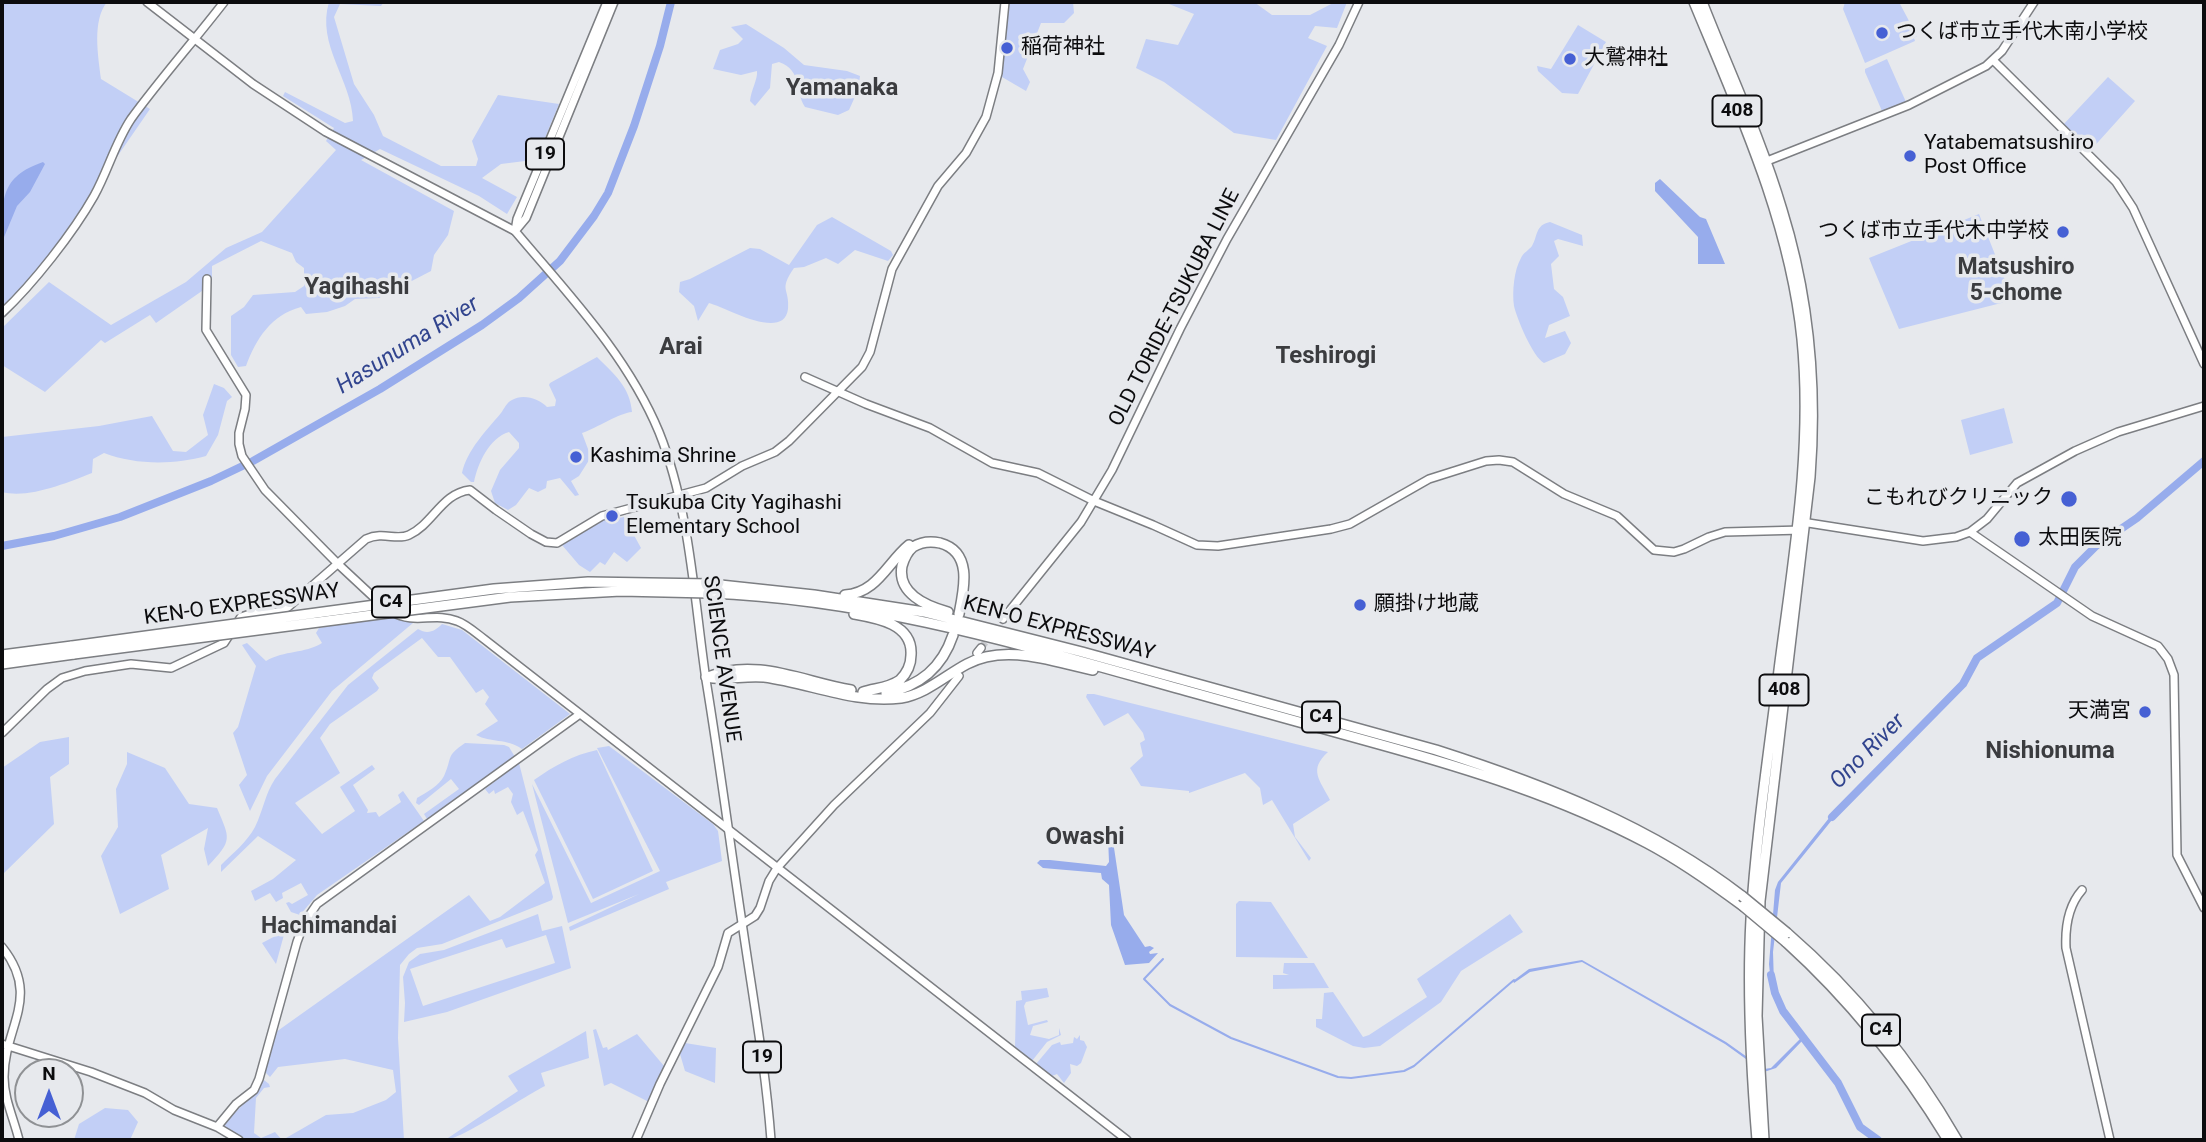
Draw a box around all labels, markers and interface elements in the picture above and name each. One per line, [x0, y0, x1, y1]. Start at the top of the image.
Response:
place label: つくば市立手代木南小学校 [1896, 20, 2148, 46]
marker: つくば市立手代木南小学校 [1874, 25, 1890, 41]
place label: 稲荷神社 [1021, 35, 1105, 61]
marker: 稲荷神社 [999, 40, 1015, 56]
place label: 大鷲神社 [1584, 46, 1668, 72]
marker: 大鷲神社 [1562, 51, 1578, 67]
district label: Yamanaka [786, 75, 898, 103]
road number: 408 [1712, 96, 1762, 127]
place label: Yatabematsushiro Post Office [1924, 131, 2094, 181]
road number: 19 [526, 138, 564, 170]
marker: Yatabematsushiro Post Office [1902, 148, 1918, 164]
street label: OLD TORIDE-TSUKUBA LINE [1104, 185, 1246, 431]
place label: つくば市立手代木中学校 [1818, 219, 2049, 245]
marker: つくば市立手代木中学校 [2055, 224, 2071, 240]
district label: Matsushiro 5-chome [1958, 254, 2074, 308]
district label: Yagihashi [304, 274, 410, 302]
water label: Hasunuma River [332, 291, 484, 401]
district label: Arai [659, 334, 703, 362]
district label: Teshirogi [1276, 343, 1376, 371]
place label: Kashima Shrine [590, 444, 736, 470]
marker: Kashima Shrine [568, 449, 584, 465]
place label: こもれびクリニック [1864, 486, 2053, 512]
marker: こもれびクリニック [2059, 489, 2079, 509]
place label: Tsukuba City Yagihashi Elementary School [626, 491, 842, 541]
marker: Tsukuba City Yagihashi Elementary School [604, 508, 620, 524]
place label: 太田医院 [2038, 526, 2122, 552]
marker: 太田医院 [2012, 529, 2032, 549]
street label: SCIENCE AVENUE [697, 574, 745, 744]
street label: KEN-O EXPRESSWAY [143, 579, 341, 631]
road number: C4 [372, 586, 410, 618]
street label: KEN-O EXPRESSWAY [960, 591, 1158, 667]
place label: 願掛け地蔵 [1374, 592, 1479, 618]
marker: 願掛け地蔵 [1352, 597, 1368, 613]
road number: 408 [1760, 674, 1809, 706]
place label: 天満宮 [2068, 699, 2131, 725]
road number: C4 [1302, 702, 1340, 732]
marker: 天満宮 [2137, 704, 2153, 720]
water label: Ono River [1825, 709, 1911, 795]
district label: Nishionuma [1985, 738, 2115, 766]
district label: Owashi [1045, 824, 1125, 852]
district label: Hachimandai [261, 913, 397, 941]
road number: C4 [1862, 1014, 1900, 1046]
road number: 19 [743, 1042, 781, 1072]
north arrow [14, 1058, 84, 1128]
text: N [42, 1062, 56, 1085]

